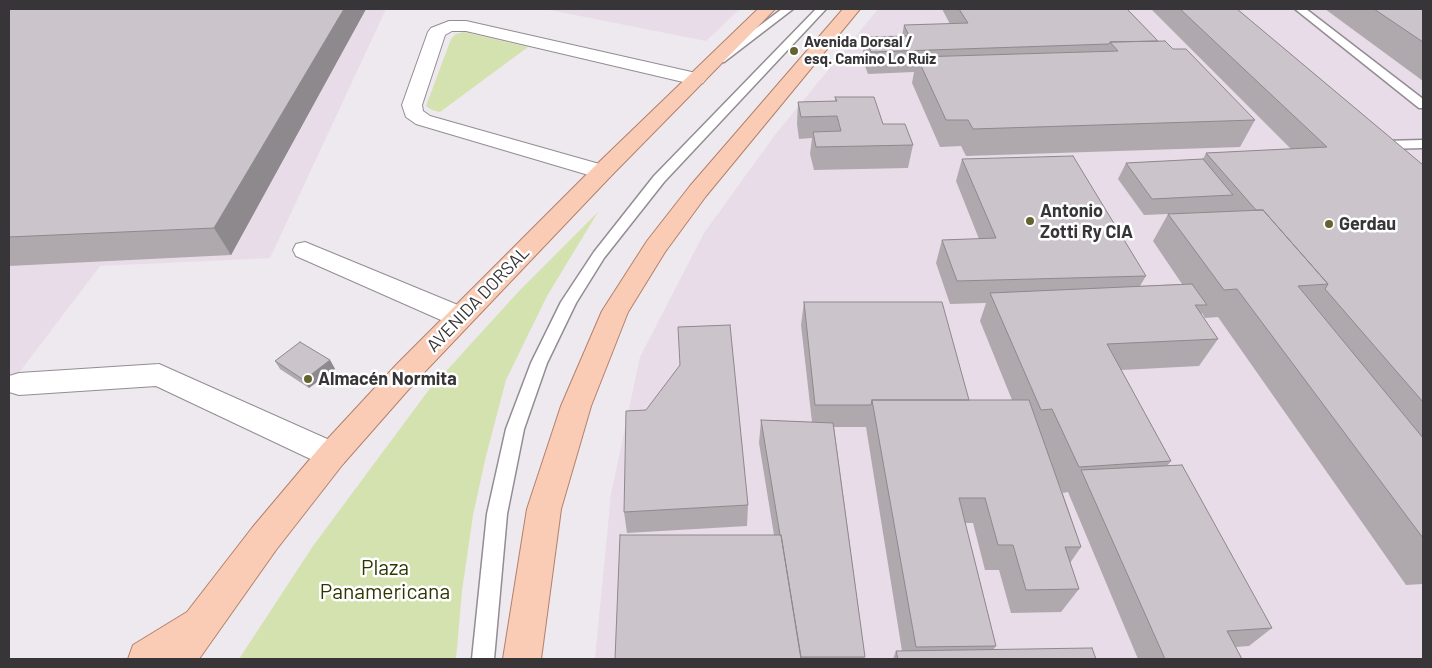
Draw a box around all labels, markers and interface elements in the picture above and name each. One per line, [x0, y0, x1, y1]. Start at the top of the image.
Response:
place label: Avenida Dorsal / esq. Camino Lo Ruiz [804, 33, 936, 68]
marker: Avenida Dorsal / esq. Camino Lo Ruiz [788, 45, 800, 57]
place label: Antonio Zotti Ry CIA [1040, 200, 1133, 242]
place label: Gerdau [1339, 213, 1396, 235]
marker: Antonio Zotti Ry CIA [1024, 215, 1036, 227]
marker: Gerdau [1323, 218, 1335, 230]
street label: AVENIDA DORSAL [422, 242, 534, 356]
place label: Almacén Normita [318, 368, 457, 390]
marker: Almacén Normita [302, 373, 314, 385]
park label: Plaza Panamericana [320, 555, 450, 605]

